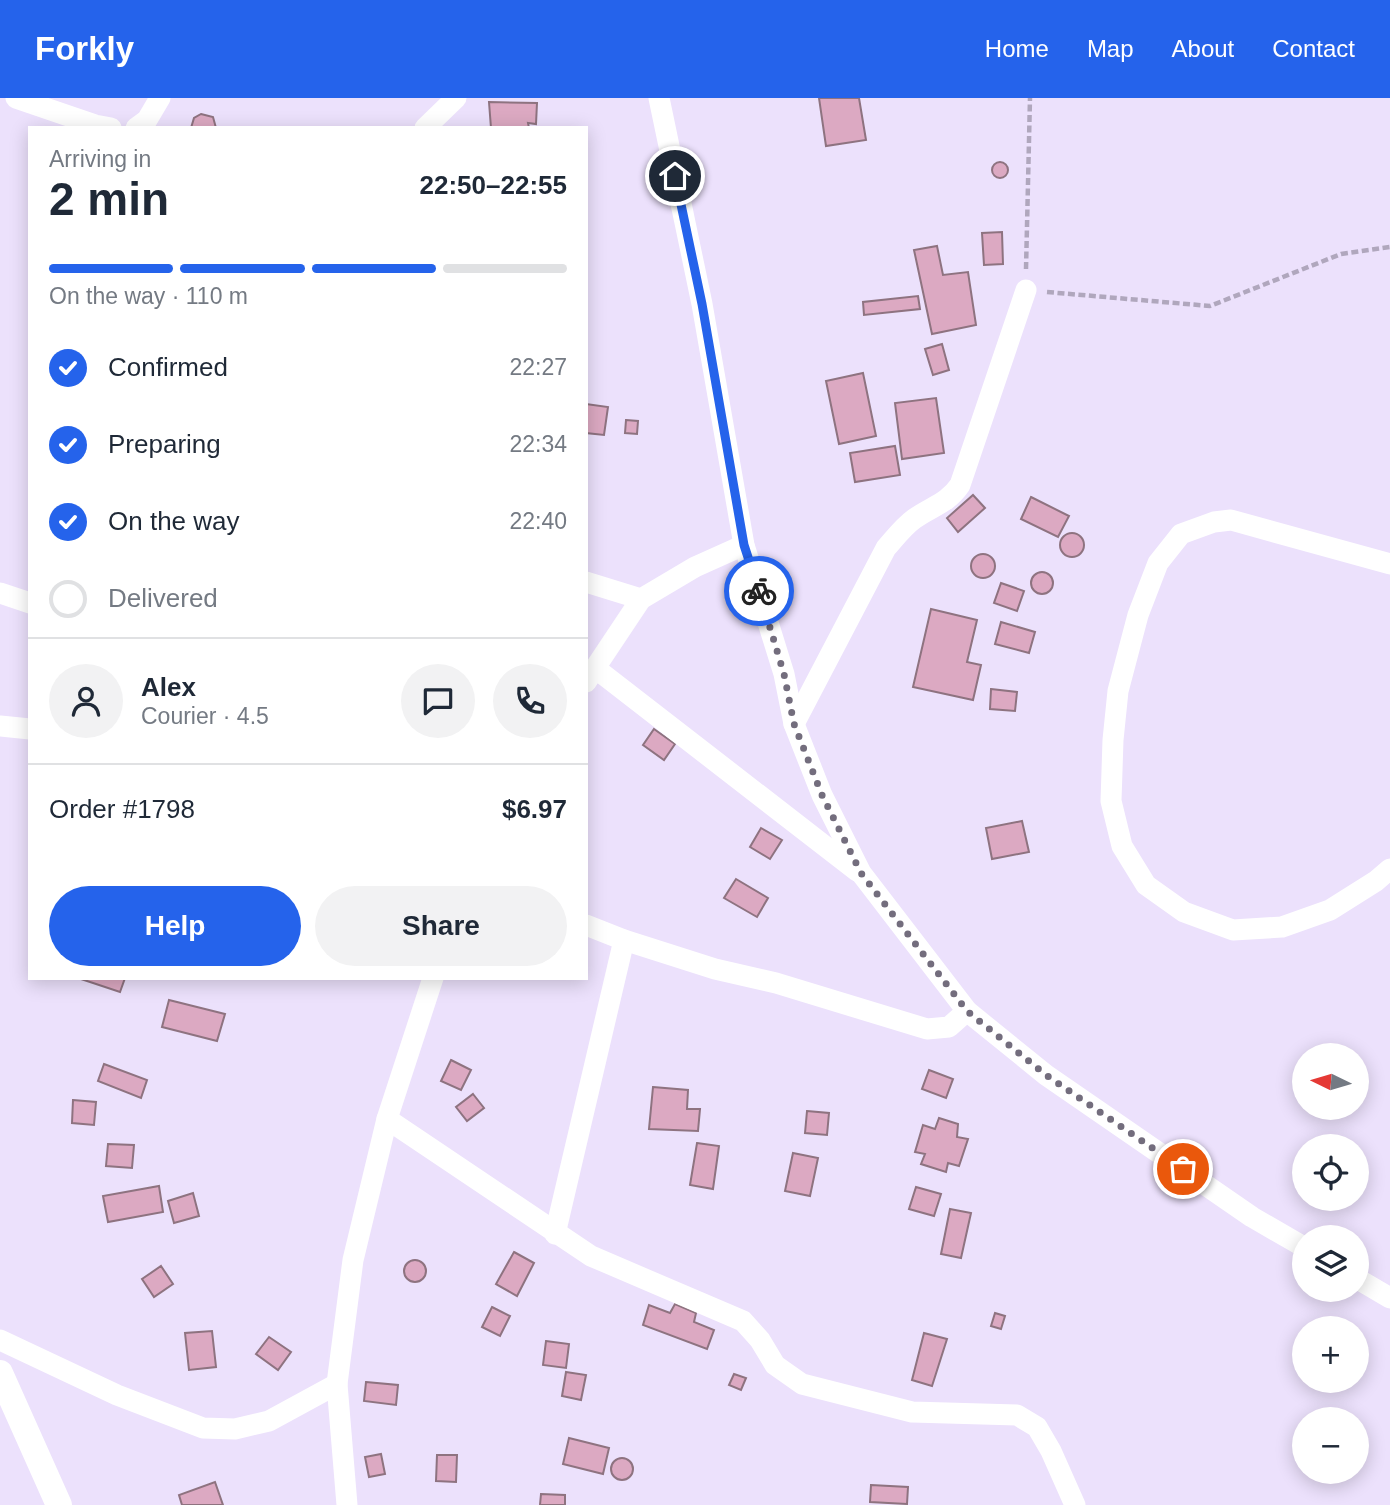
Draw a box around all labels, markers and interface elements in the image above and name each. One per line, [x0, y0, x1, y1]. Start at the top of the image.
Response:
text: Forkly [35, 30, 134, 67]
text: Home [985, 35, 1049, 62]
text: Map [1087, 35, 1134, 62]
text: About [1172, 35, 1234, 62]
text: Contact [1272, 35, 1355, 62]
text: Arriving in [49, 146, 151, 172]
pin [645, 146, 705, 206]
icon: home [656, 157, 694, 195]
text: 22:50–22:55 [420, 170, 567, 200]
text: 2 min [49, 173, 169, 225]
text: On the way · 110 m [49, 283, 248, 309]
icon: check [49, 349, 87, 387]
text: Confirmed [108, 352, 228, 382]
text: 22:27 [509, 354, 567, 380]
icon: check [49, 426, 87, 464]
text: Preparing [108, 429, 221, 459]
text: 22:34 [509, 431, 567, 457]
icon: check [49, 503, 87, 541]
text: On the way [108, 506, 240, 536]
text: 22:40 [509, 508, 567, 534]
courier [724, 556, 794, 626]
icon: bike [740, 572, 778, 610]
text: Delivered [108, 583, 218, 613]
button: person [49, 664, 123, 738]
button: chat [401, 664, 475, 738]
button: phone [493, 664, 567, 738]
text: Alex [141, 672, 196, 702]
text: Courier · 4.5 [141, 703, 269, 729]
text: Order #1798 [49, 794, 195, 824]
text: $6.97 [502, 794, 567, 824]
button: Help [49, 886, 301, 966]
button: Share [315, 886, 567, 966]
north arrow [1292, 1043, 1368, 1120]
map controls [1292, 1043, 1369, 1484]
button: locate [1292, 1134, 1369, 1211]
pin [1153, 1139, 1213, 1199]
icon: bag [1164, 1150, 1202, 1188]
button: layers [1292, 1225, 1369, 1302]
button: + [1292, 1316, 1369, 1393]
button: − [1292, 1407, 1369, 1484]

